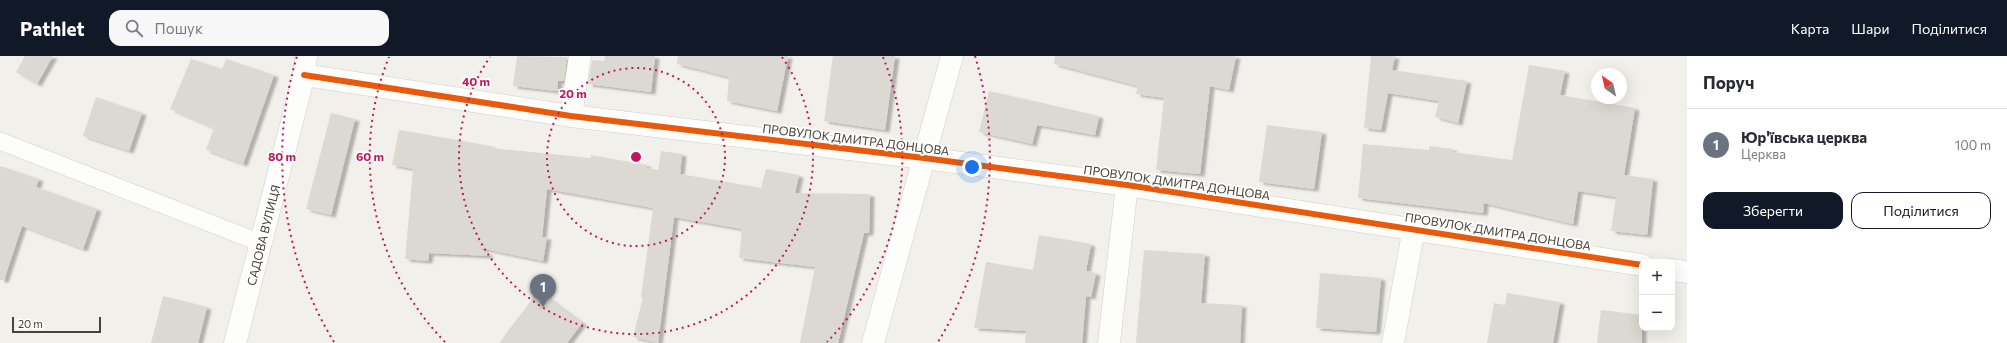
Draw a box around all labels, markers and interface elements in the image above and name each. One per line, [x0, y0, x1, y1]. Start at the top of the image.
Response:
search box [109, 10, 389, 46]
text: Pathlet [20, 17, 85, 40]
icon: search [123, 17, 145, 39]
text: Пошук [155, 19, 203, 37]
text: Карта [1791, 20, 1829, 37]
text: Шари [1851, 20, 1889, 37]
text: Поділитися [1911, 20, 1987, 37]
north arrow [1591, 68, 1627, 104]
text: Поруч [1703, 72, 1754, 93]
text: 40 m [462, 74, 490, 88]
text: 20 m [559, 86, 587, 100]
street label: ПРОВУЛОК ДМИТРА ДОНЦОВА [762, 121, 950, 157]
text: Юр'ївська церква [1741, 128, 1867, 146]
text: 1 [1713, 137, 1719, 153]
text: 100 m [1955, 137, 1991, 153]
text: Церква [1741, 146, 1786, 162]
text: 80 m [268, 149, 296, 163]
text: 60 m [356, 149, 384, 163]
centre of rings [629, 150, 643, 164]
your location [962, 157, 982, 177]
street label: ПРОВУЛОК ДМИТРА ДОНЦОВА [1083, 162, 1271, 202]
street label: САДОВА ВУЛИЦЯ [244, 183, 282, 287]
button: Зберегти [1703, 192, 1843, 229]
button: Поділитися [1851, 192, 1991, 229]
street label: ПРОВУЛОК ДМИТРА ДОНЦОВА [1404, 209, 1592, 253]
map controls [1639, 259, 1675, 331]
button: + [1639, 259, 1675, 295]
pin: 1 [530, 274, 556, 307]
button: − [1639, 295, 1675, 331]
scale bar [12, 315, 101, 334]
text: 20 m [18, 317, 43, 330]

